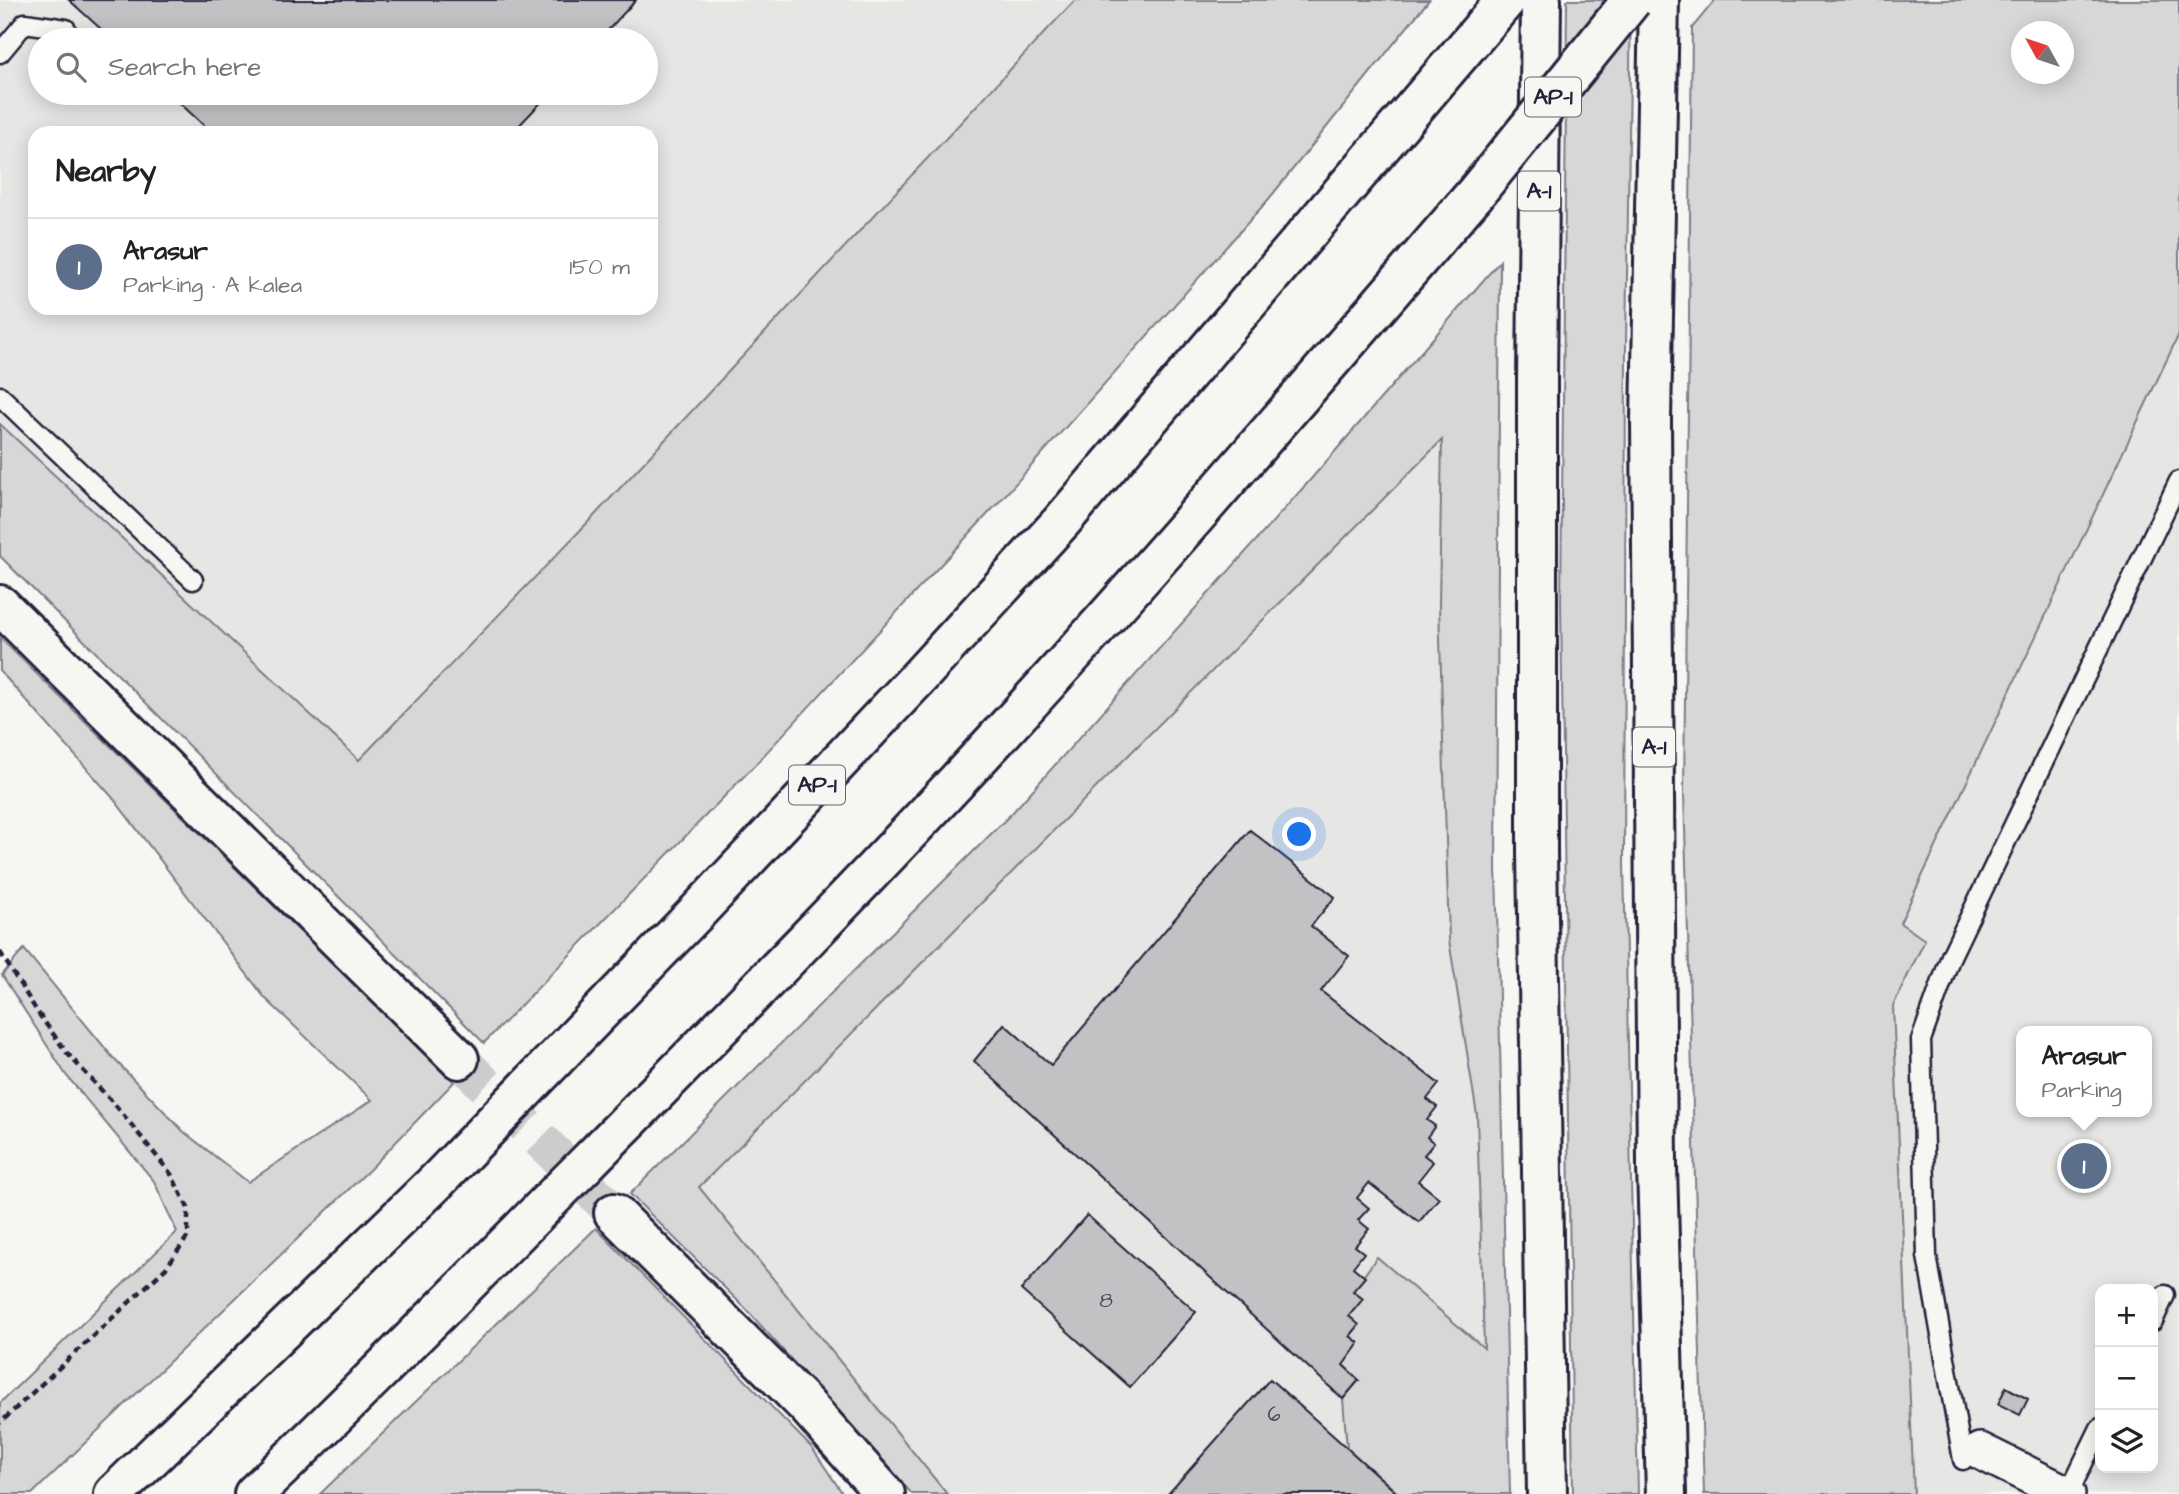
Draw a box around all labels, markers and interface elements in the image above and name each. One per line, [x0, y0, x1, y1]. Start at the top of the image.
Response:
north arrow [2011, 21, 2074, 84]
search box [28, 28, 658, 105]
icon: search [52, 48, 90, 86]
text: Search here [108, 49, 261, 85]
road number: AP-1 [1525, 78, 1581, 116]
text: Nearby [56, 151, 156, 193]
road number: A-1 [1518, 172, 1560, 210]
text: Arasur [123, 233, 208, 269]
text: 1 [78, 251, 80, 283]
text: 150 m [569, 251, 630, 283]
text: Parking · A kalea [123, 269, 302, 301]
road number: A-1 [1633, 727, 1675, 766]
road number: AP-1 [789, 765, 845, 804]
your location [1282, 817, 1316, 851]
popup [2016, 1026, 2152, 1117]
text: Arasur [2042, 1038, 2126, 1074]
text: Parking [2042, 1074, 2122, 1106]
pin: 1 [2061, 1140, 2107, 1192]
map controls [2095, 1284, 2158, 1473]
button: + [2095, 1284, 2158, 1347]
house number: 8 [1099, 1286, 1113, 1315]
button: − [2095, 1347, 2158, 1410]
house number: 6 [1267, 1400, 1281, 1429]
button: layers [2095, 1410, 2158, 1473]

